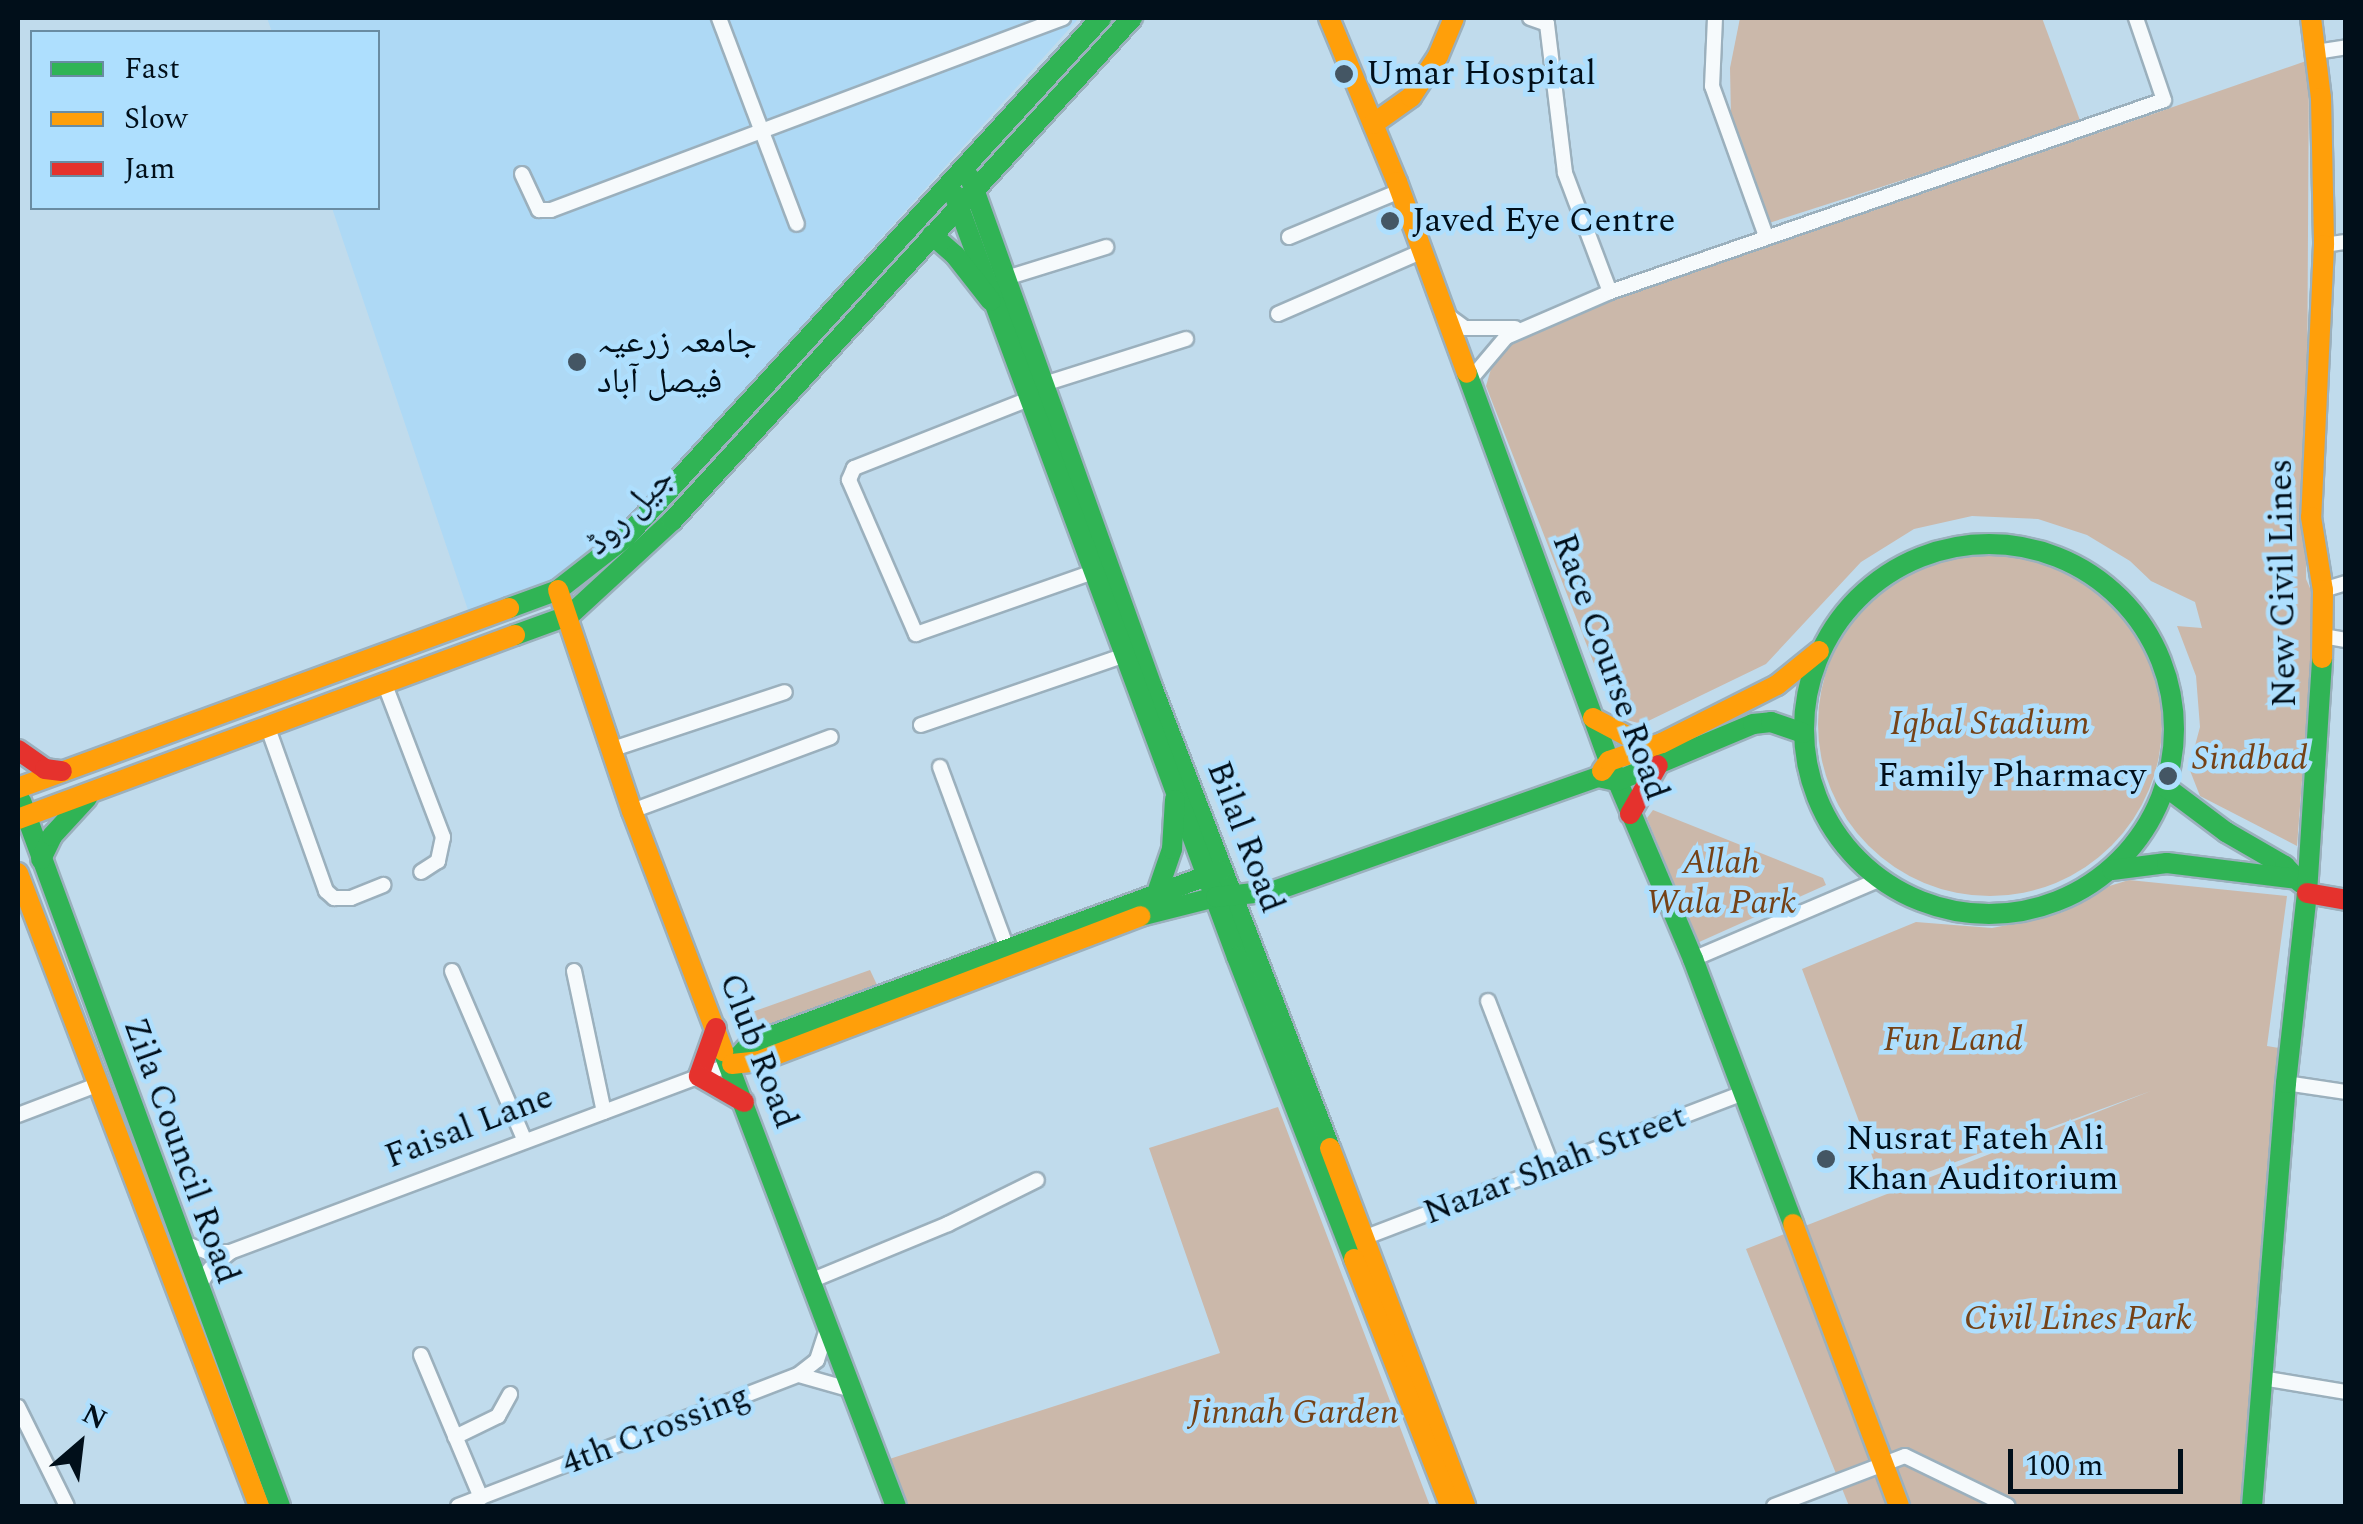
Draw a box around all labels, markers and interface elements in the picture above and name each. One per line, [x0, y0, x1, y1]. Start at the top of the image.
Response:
legend [30, 30, 380, 210]
text: Fast [124, 46, 180, 92]
place label: Umar Hospital [1366, 53, 1596, 95]
marker: Umar Hospital [1331, 61, 1357, 87]
text: Slow [124, 96, 188, 142]
text: Jam [124, 146, 175, 192]
place label: Javed Eye Centre [1412, 200, 1675, 242]
marker: Javed Eye Centre [1377, 208, 1403, 234]
place label: جامعہ زرعیہ فیصل آباد [597, 321, 757, 403]
marker: جامعہ زرعیہ فیصل آباد [566, 351, 588, 373]
street label: جیل روڈ [577, 458, 683, 564]
street label: New Civil Lines [2260, 458, 2306, 708]
street label: Race Course Road [1542, 528, 1678, 806]
park label: Iqbal Stadium [1890, 703, 2090, 745]
park label: Sindbad [2192, 738, 2308, 780]
street label: Bilal Road [1197, 755, 1293, 919]
place label: Family Pharmacy [1877, 755, 2146, 797]
marker: Family Pharmacy [2155, 763, 2181, 789]
park label: Allah Wala Park [1646, 842, 1796, 924]
street label: Club Road [709, 968, 807, 1134]
street label: Zila Council Road [113, 1012, 249, 1290]
park label: Fun Land [1883, 1019, 2023, 1061]
street label: Faisal Lane [379, 1076, 559, 1178]
street label: Nazar Shah Street [1418, 1096, 1692, 1234]
place label: Nusrat Fateh Ali Khan Auditorium [1846, 1118, 2118, 1200]
marker: Nusrat Fateh Ali Khan Auditorium [1815, 1148, 1837, 1170]
park label: Civil Lines Park [1964, 1298, 2192, 1340]
street label: 4th Crossing [556, 1375, 756, 1485]
park label: Jinnah Garden [1189, 1392, 1399, 1434]
text: N [74, 1393, 114, 1441]
north arrow [30, 1394, 130, 1494]
scale bar [2013, 1429, 2188, 1491]
text: 100 m [2025, 1443, 2103, 1489]

